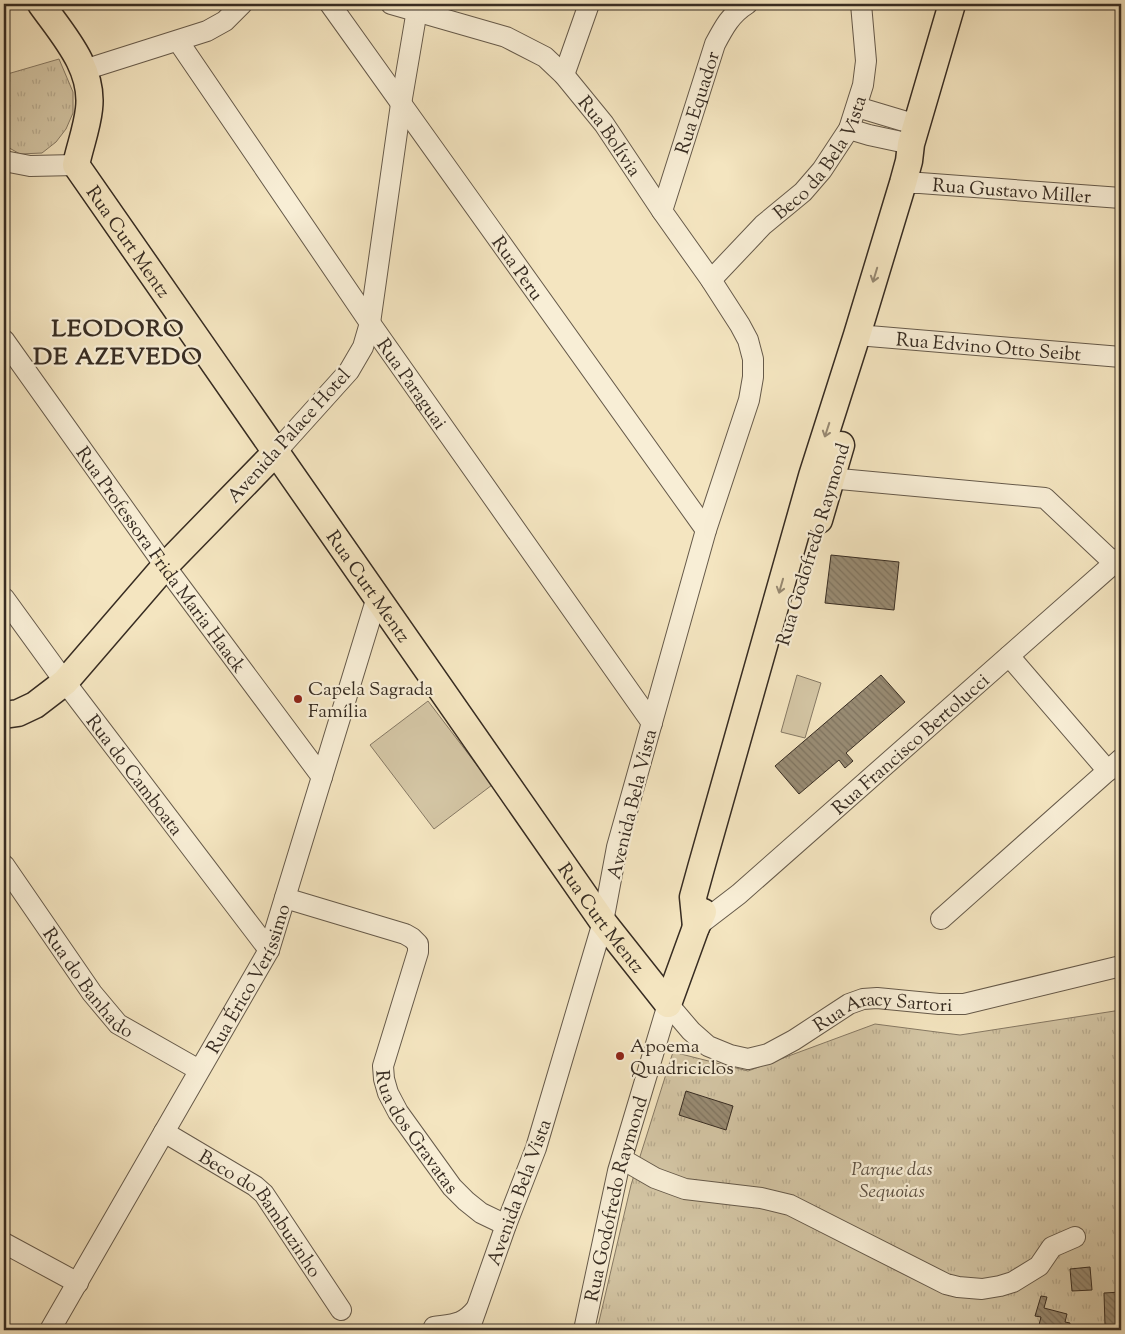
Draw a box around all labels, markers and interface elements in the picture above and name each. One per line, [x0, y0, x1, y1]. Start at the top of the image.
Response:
street label: Rua Equador [670, 48, 728, 158]
street label: Rua Bolívia [570, 91, 647, 183]
street label: Beco da Bela Vista [768, 92, 875, 227]
street label: Rua Gustavo Miller [931, 173, 1092, 212]
street label: Rua Curt Mentz [78, 181, 176, 304]
street label: Rua Peru [484, 231, 549, 307]
one-way arrow [870, 267, 880, 283]
district label: LEODORO DE AZEVEDO [33, 313, 203, 375]
street label: Rua Edvino Otto Seibt [895, 327, 1082, 370]
street label: Rua Paraguai [369, 334, 452, 436]
street label: Avenida Palace Hotel [222, 363, 358, 510]
one-way arrow [822, 422, 831, 438]
street label: Rua Godofredo Raymond [771, 440, 858, 649]
street label: Rua Professora Frida Maria Haack [68, 442, 252, 680]
street label: Rua Curt Mentz [318, 526, 416, 649]
one-way arrow [776, 578, 785, 594]
street label: Rua Francisco Bertolucci [827, 668, 996, 822]
place label: Capela Sagrada Família [308, 677, 433, 726]
marker: Capela Sagrada Família [292, 693, 304, 705]
street label: Rua do Camboata [78, 710, 188, 842]
street label: Avenida Bela Vista [602, 726, 665, 883]
street label: Rua Curt Mentz [550, 858, 650, 980]
street label: Rua Érico Veríssimo [201, 901, 298, 1059]
street label: Rua do Banhado [35, 923, 138, 1046]
street label: Rua Aracy Sartori [809, 987, 952, 1040]
place label: Apoema Quadriciclos [630, 1034, 734, 1083]
marker: Apoema Quadriciclos [614, 1050, 626, 1062]
street label: Rua dos Gravatas [367, 1069, 463, 1201]
street label: Rua Godofredo Raymond [579, 1093, 656, 1304]
street label: Avenida Bela Vista [481, 1116, 559, 1270]
street label: Beco do Bambuzinho [193, 1145, 327, 1284]
park label: Parque das Sequoias [851, 1157, 933, 1206]

